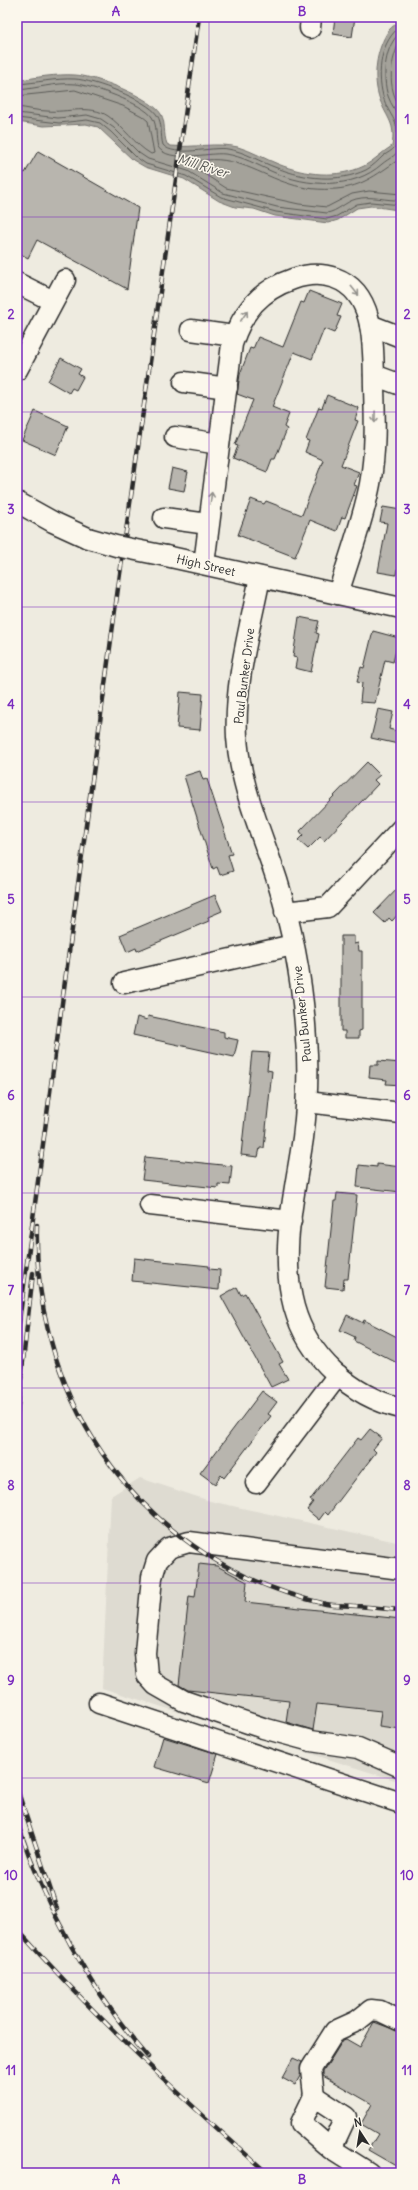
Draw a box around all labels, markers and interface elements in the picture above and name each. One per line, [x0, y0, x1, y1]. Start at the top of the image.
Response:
text: A [112, 3, 121, 20]
text: B [298, 3, 307, 20]
text: 1 [8, 111, 14, 128]
text: 1 [404, 111, 410, 128]
water label: Mill River [176, 150, 232, 182]
one-way arrow [350, 286, 359, 297]
text: 2 [7, 306, 15, 323]
text: 2 [403, 306, 411, 323]
one-way arrow [240, 311, 248, 322]
one-way arrow [371, 410, 379, 423]
one-way arrow [207, 492, 215, 505]
text: 3 [7, 501, 15, 518]
text: 3 [403, 501, 411, 518]
street label: High Street [175, 551, 237, 579]
street label: Paul Bunker Drive [231, 627, 257, 725]
text: 4 [7, 696, 15, 713]
text: 4 [403, 696, 411, 713]
text: 5 [7, 891, 15, 908]
text: 5 [403, 891, 411, 908]
street label: Paul Bunker Drive [289, 965, 315, 1063]
text: 6 [7, 1087, 15, 1104]
text: 6 [403, 1087, 411, 1104]
text: 7 [8, 1282, 15, 1299]
text: 7 [404, 1282, 411, 1299]
text: 8 [7, 1477, 15, 1494]
text: 8 [403, 1477, 411, 1494]
text: 9 [7, 1672, 15, 1689]
text: 9 [403, 1672, 411, 1689]
text: 10 [4, 1867, 18, 1884]
text: 10 [400, 1867, 414, 1884]
text: 11 [6, 2062, 16, 2079]
text: 11 [402, 2062, 412, 2079]
north arrow [340, 2112, 380, 2152]
text: N [353, 2115, 363, 2130]
text: A [112, 2171, 121, 2188]
text: B [298, 2171, 307, 2188]

